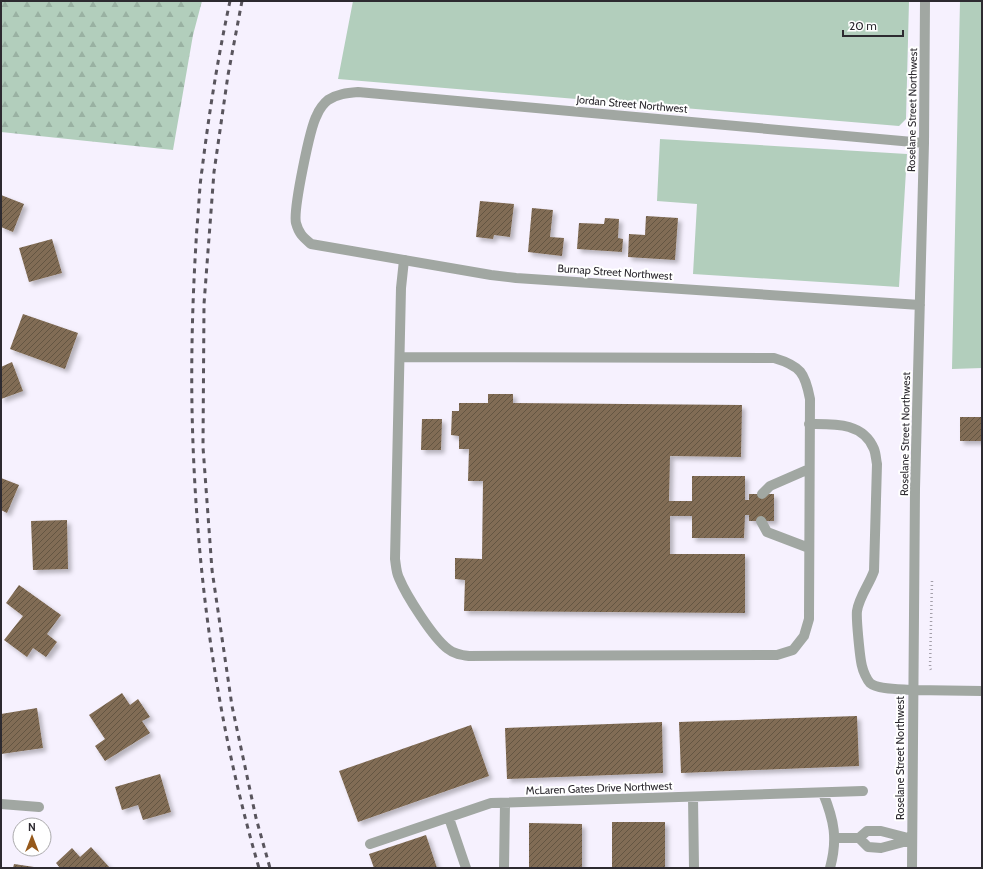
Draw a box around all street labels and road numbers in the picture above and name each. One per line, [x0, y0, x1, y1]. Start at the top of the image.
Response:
street label: Roselane Street Northwest [904, 48, 920, 172]
street label: Jordan Street Northwest [575, 92, 688, 116]
street label: Burnap Street Northwest [557, 261, 673, 283]
street label: Roselane Street Northwest [897, 372, 913, 496]
street label: Roselane Street Northwest [893, 696, 907, 820]
street label: McLaren Gates Drive Northwest [525, 778, 673, 798]

